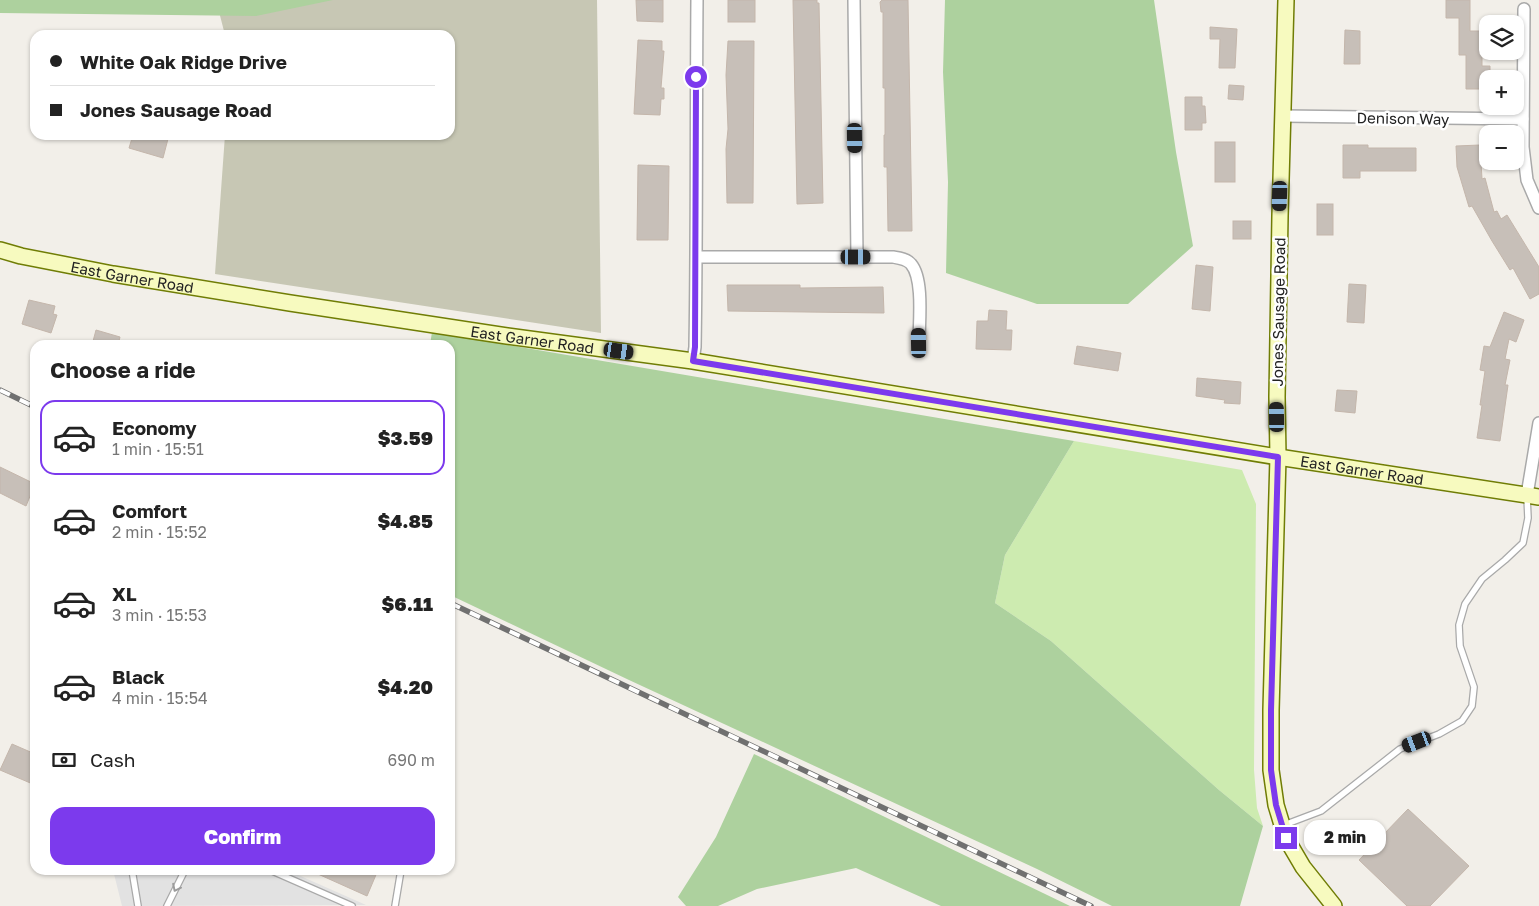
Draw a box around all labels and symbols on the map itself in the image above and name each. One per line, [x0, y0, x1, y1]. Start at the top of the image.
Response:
route start [685, 66, 707, 88]
street label: Denison Way [1356, 108, 1450, 128]
car [847, 123, 862, 153]
car [1271, 181, 1288, 211]
street label: Jones Sausage Road [1268, 237, 1288, 387]
car [841, 250, 871, 265]
street label: East Garner Road [69, 257, 195, 296]
street label: East Garner Road [469, 322, 595, 357]
car [911, 328, 926, 358]
car [603, 341, 634, 361]
car [1269, 402, 1284, 432]
street label: East Garner Road [1299, 452, 1425, 488]
car [1400, 730, 1433, 754]
callout: 2 min [1304, 820, 1386, 856]
route end [1275, 827, 1297, 849]
one-way arrow [172, 883, 182, 892]

